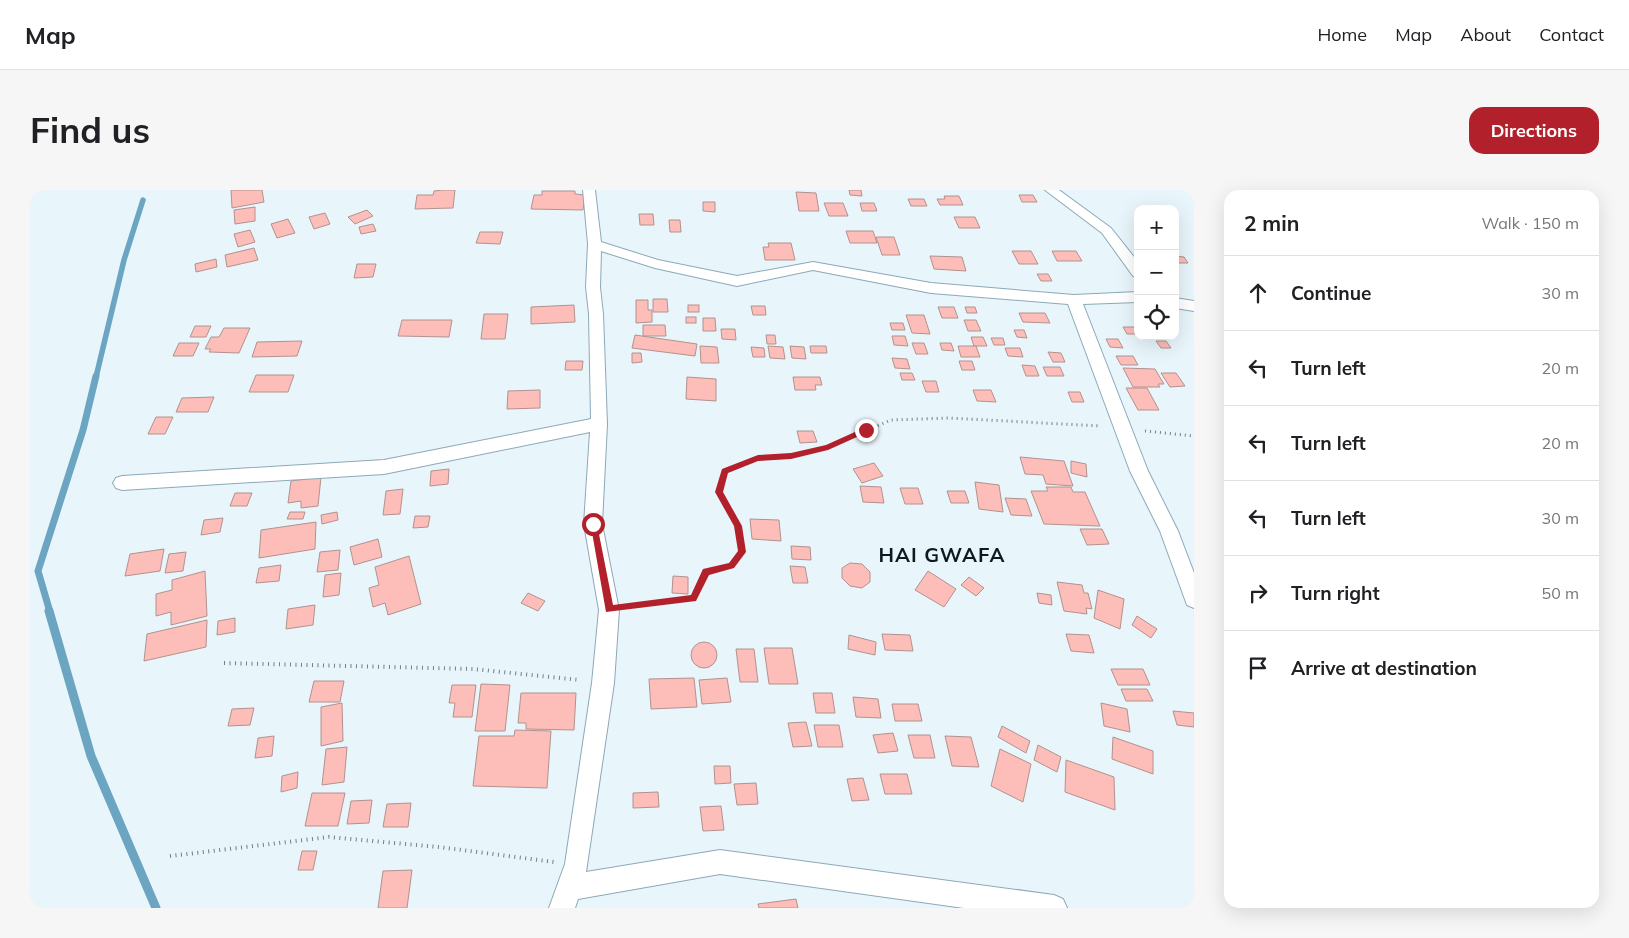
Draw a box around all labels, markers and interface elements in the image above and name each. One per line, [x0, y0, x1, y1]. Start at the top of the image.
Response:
text: Map [25, 20, 76, 50]
text: Home [1317, 23, 1367, 46]
text: Map [1395, 23, 1432, 46]
text: About [1460, 23, 1511, 46]
text: Contact [1539, 23, 1604, 46]
button: Directions [1469, 107, 1599, 154]
text: Find us [30, 108, 150, 152]
map controls [1134, 205, 1179, 340]
button: + [1134, 205, 1179, 250]
text: 2 min [1244, 210, 1299, 236]
text: Walk · 150 m [1481, 213, 1579, 233]
button: − [1134, 250, 1179, 295]
icon: ahead [1244, 279, 1272, 307]
text: Continue [1291, 281, 1371, 305]
text: 30 m [1542, 283, 1579, 303]
button: locate [1134, 295, 1179, 340]
icon: left [1244, 354, 1272, 382]
text: Turn left [1291, 356, 1366, 380]
text: 20 m [1542, 358, 1579, 378]
route end [855, 419, 878, 442]
icon: left [1244, 429, 1272, 457]
text: Turn left [1291, 431, 1366, 455]
text: 20 m [1542, 433, 1579, 453]
icon: left [1244, 504, 1272, 532]
text: Turn left [1291, 506, 1366, 530]
text: 30 m [1542, 508, 1579, 528]
route start [582, 513, 605, 536]
district label: HAI GWAFA [879, 542, 1005, 567]
icon: right [1244, 579, 1272, 607]
text: Turn right [1291, 581, 1380, 605]
text: 50 m [1542, 583, 1579, 603]
icon: arrive [1244, 654, 1272, 682]
text: Arrive at destination [1291, 656, 1477, 680]

